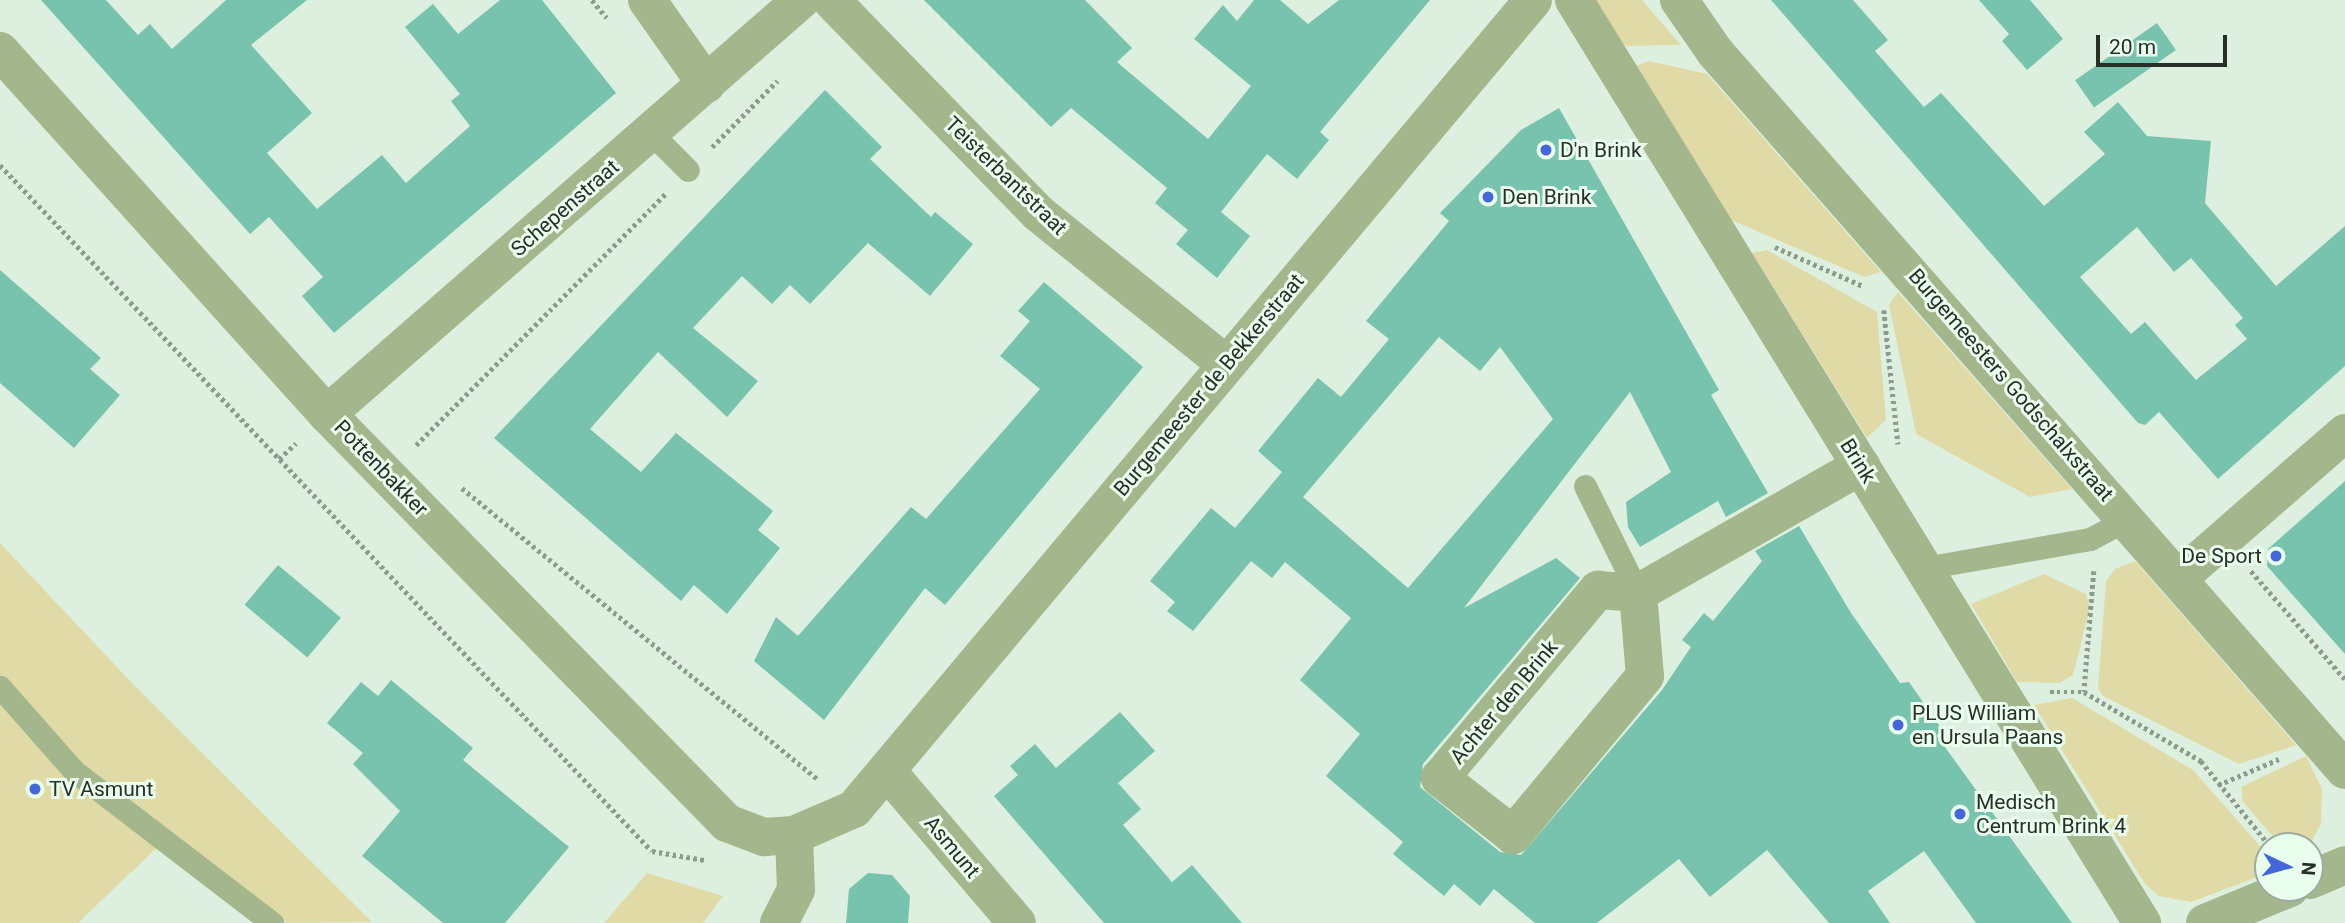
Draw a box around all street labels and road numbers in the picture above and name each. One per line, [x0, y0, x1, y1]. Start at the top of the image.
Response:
street label: Teisterbantstraat [940, 112, 1072, 240]
street label: Schepenstraat [506, 154, 624, 262]
street label: Burgemeesters Godschalxstraat [1903, 264, 2119, 506]
street label: Burgemeester de Bekkerstraat [1109, 269, 1309, 501]
street label: Pottenbakker [329, 415, 433, 521]
street label: Brink [1835, 434, 1881, 488]
street label: Achter den Brink [1445, 635, 1563, 769]
street label: Asmunt [919, 811, 985, 883]

